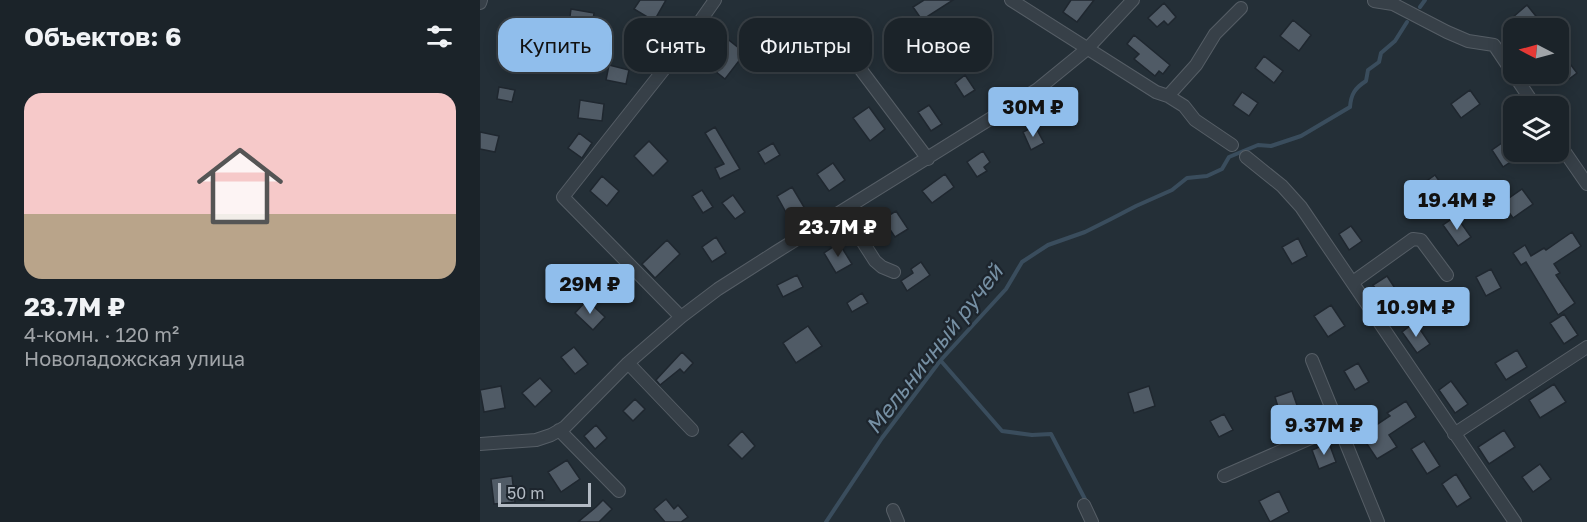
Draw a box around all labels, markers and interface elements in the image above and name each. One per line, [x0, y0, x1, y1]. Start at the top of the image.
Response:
chip: Купить [498, 18, 612, 72]
chip: Снять [624, 18, 727, 72]
chip: Фильтры [739, 18, 872, 72]
chip: Новое [884, 18, 992, 72]
north arrow [1503, 18, 1569, 84]
map controls [1503, 18, 1569, 162]
icon: filters [423, 20, 456, 53]
text: Объектов: 6 [24, 21, 182, 52]
pin: 30M ₽ [991, 87, 1075, 138]
text: 30M ₽ [1002, 94, 1064, 118]
button: layers [1503, 96, 1569, 162]
icon: home [186, 132, 294, 240]
pin: 19.4M ₽ [1402, 180, 1512, 231]
text: 19.4M ₽ [1418, 187, 1496, 211]
pin: 23.7M ₽ [783, 207, 893, 258]
text: 23.7M ₽ [799, 214, 877, 238]
water label: Мельничный ручей [859, 257, 1009, 439]
pin: 29M ₽ [548, 264, 632, 315]
text: 29M ₽ [559, 271, 621, 295]
pin: 10.9M ₽ [1361, 287, 1471, 338]
text: 23.7M ₽ [24, 291, 125, 322]
text: 10.9M ₽ [1377, 294, 1455, 318]
text: 4-комн. · 120 m² [24, 322, 179, 346]
text: Новоладожская улица [24, 346, 245, 370]
pin: 9.37M ₽ [1269, 405, 1379, 456]
text: 9.37M ₽ [1285, 412, 1363, 436]
scale bar [498, 480, 591, 508]
text: 50 m [507, 483, 544, 503]

